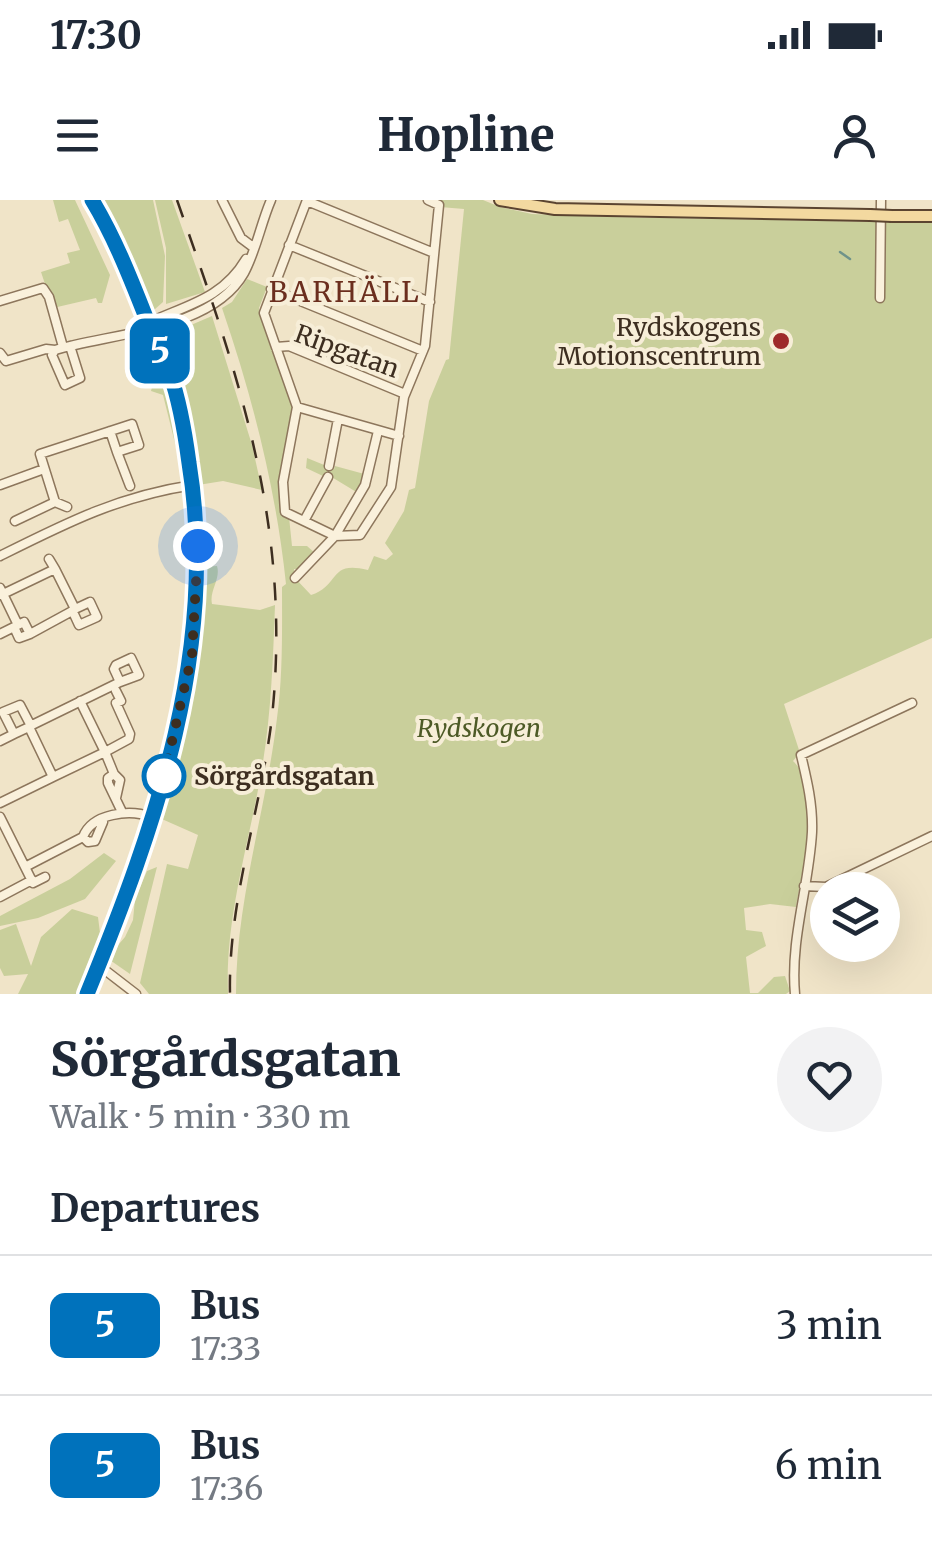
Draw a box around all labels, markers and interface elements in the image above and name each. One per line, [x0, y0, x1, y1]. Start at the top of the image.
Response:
text: 17:30 [50, 12, 142, 59]
text: Hopline [377, 107, 555, 163]
icon: menu [50, 108, 105, 163]
icon: person [827, 108, 882, 163]
district label: BARHÄLL [269, 274, 421, 310]
place label: Rydskogens Motionscentrum [557, 311, 761, 372]
street label: Ripgatan [290, 317, 404, 385]
line badge: 5 [128, 318, 192, 384]
text: 5 [150, 329, 170, 373]
marker: Rydskogens Motionscentrum [770, 330, 792, 352]
your location [173, 521, 223, 571]
park label: Rydskogen [417, 712, 541, 744]
marker: Sörgårdsgatan [143, 755, 185, 797]
place label: Sörgårdsgatan [194, 760, 375, 792]
map controls [810, 872, 900, 962]
button: layers [810, 872, 900, 962]
button: heart [777, 1027, 882, 1132]
text: Sörgårdsgatan [50, 1029, 400, 1089]
text: Walk · 5 min · 330 m [50, 1097, 350, 1137]
text: Departures [50, 1185, 260, 1232]
text: Bus [190, 1282, 260, 1329]
text: 3 min [776, 1302, 882, 1349]
text: 5 [95, 1303, 115, 1347]
text: 17:33 [190, 1329, 261, 1369]
text: Bus [190, 1422, 260, 1469]
text: 6 min [775, 1442, 882, 1489]
text: 5 [95, 1443, 115, 1487]
text: 17:36 [190, 1469, 263, 1509]

